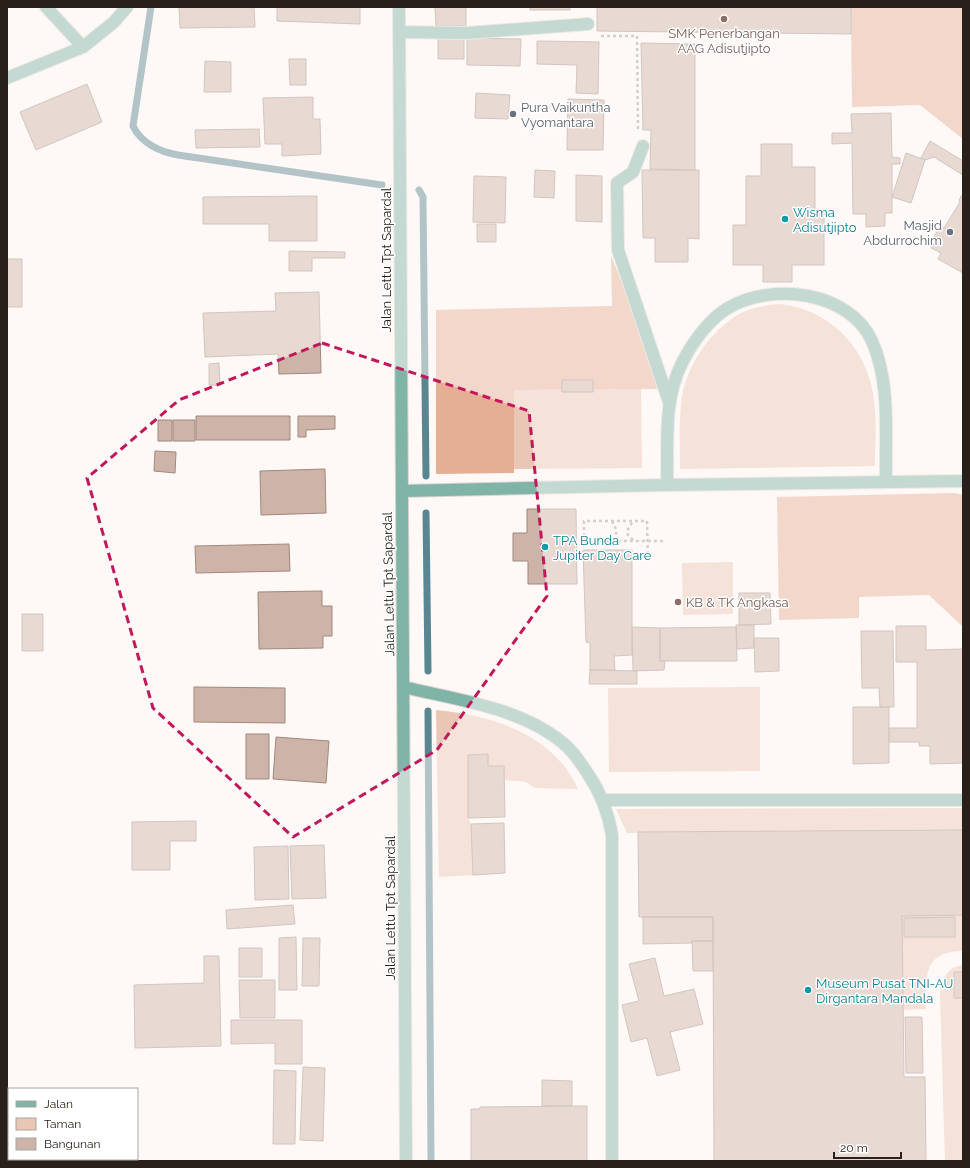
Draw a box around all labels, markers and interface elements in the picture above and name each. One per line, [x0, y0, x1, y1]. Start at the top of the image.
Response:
marker: SMK Penerbangan AAG Adisutjipto [719, 14, 729, 24]
place label: SMK Penerbangan AAG Adisutjipto [668, 26, 780, 56]
place label: Pura Vaikuntha Vyomantara [521, 100, 611, 130]
marker: Pura Vaikuntha Vyomantara [508, 109, 518, 119]
street label: Jalan Lettu Tpt Sapardal [379, 187, 394, 332]
place label: Wisma Adisutjipto [793, 205, 857, 235]
marker: Wisma Adisutjipto [780, 214, 790, 224]
place label: Masjid Abdurrochim [863, 218, 942, 248]
marker: Masjid Abdurrochim [945, 227, 955, 237]
street label: Jalan Lettu Tpt Sapardal [380, 511, 397, 656]
place label: TPA Bunda Jupiter Day Care [553, 533, 652, 563]
marker: TPA Bunda Jupiter Day Care [540, 542, 550, 552]
place label: KB & TK Angkasa [686, 595, 789, 610]
marker: KB & TK Angkasa [673, 597, 683, 607]
street label: Jalan Lettu Tpt Sapardal [383, 835, 398, 980]
place label: Museum Pusat TNI-AU Dirgantara Mandala [816, 976, 953, 1006]
marker: Museum Pusat TNI-AU Dirgantara Mandala [803, 985, 813, 995]
legend [8, 1088, 138, 1160]
text: Jalan [44, 1097, 73, 1111]
text: Taman [44, 1117, 81, 1131]
scale bar [834, 1134, 901, 1160]
text: Bangunan [44, 1137, 101, 1151]
text: 20 m [840, 1141, 868, 1155]

